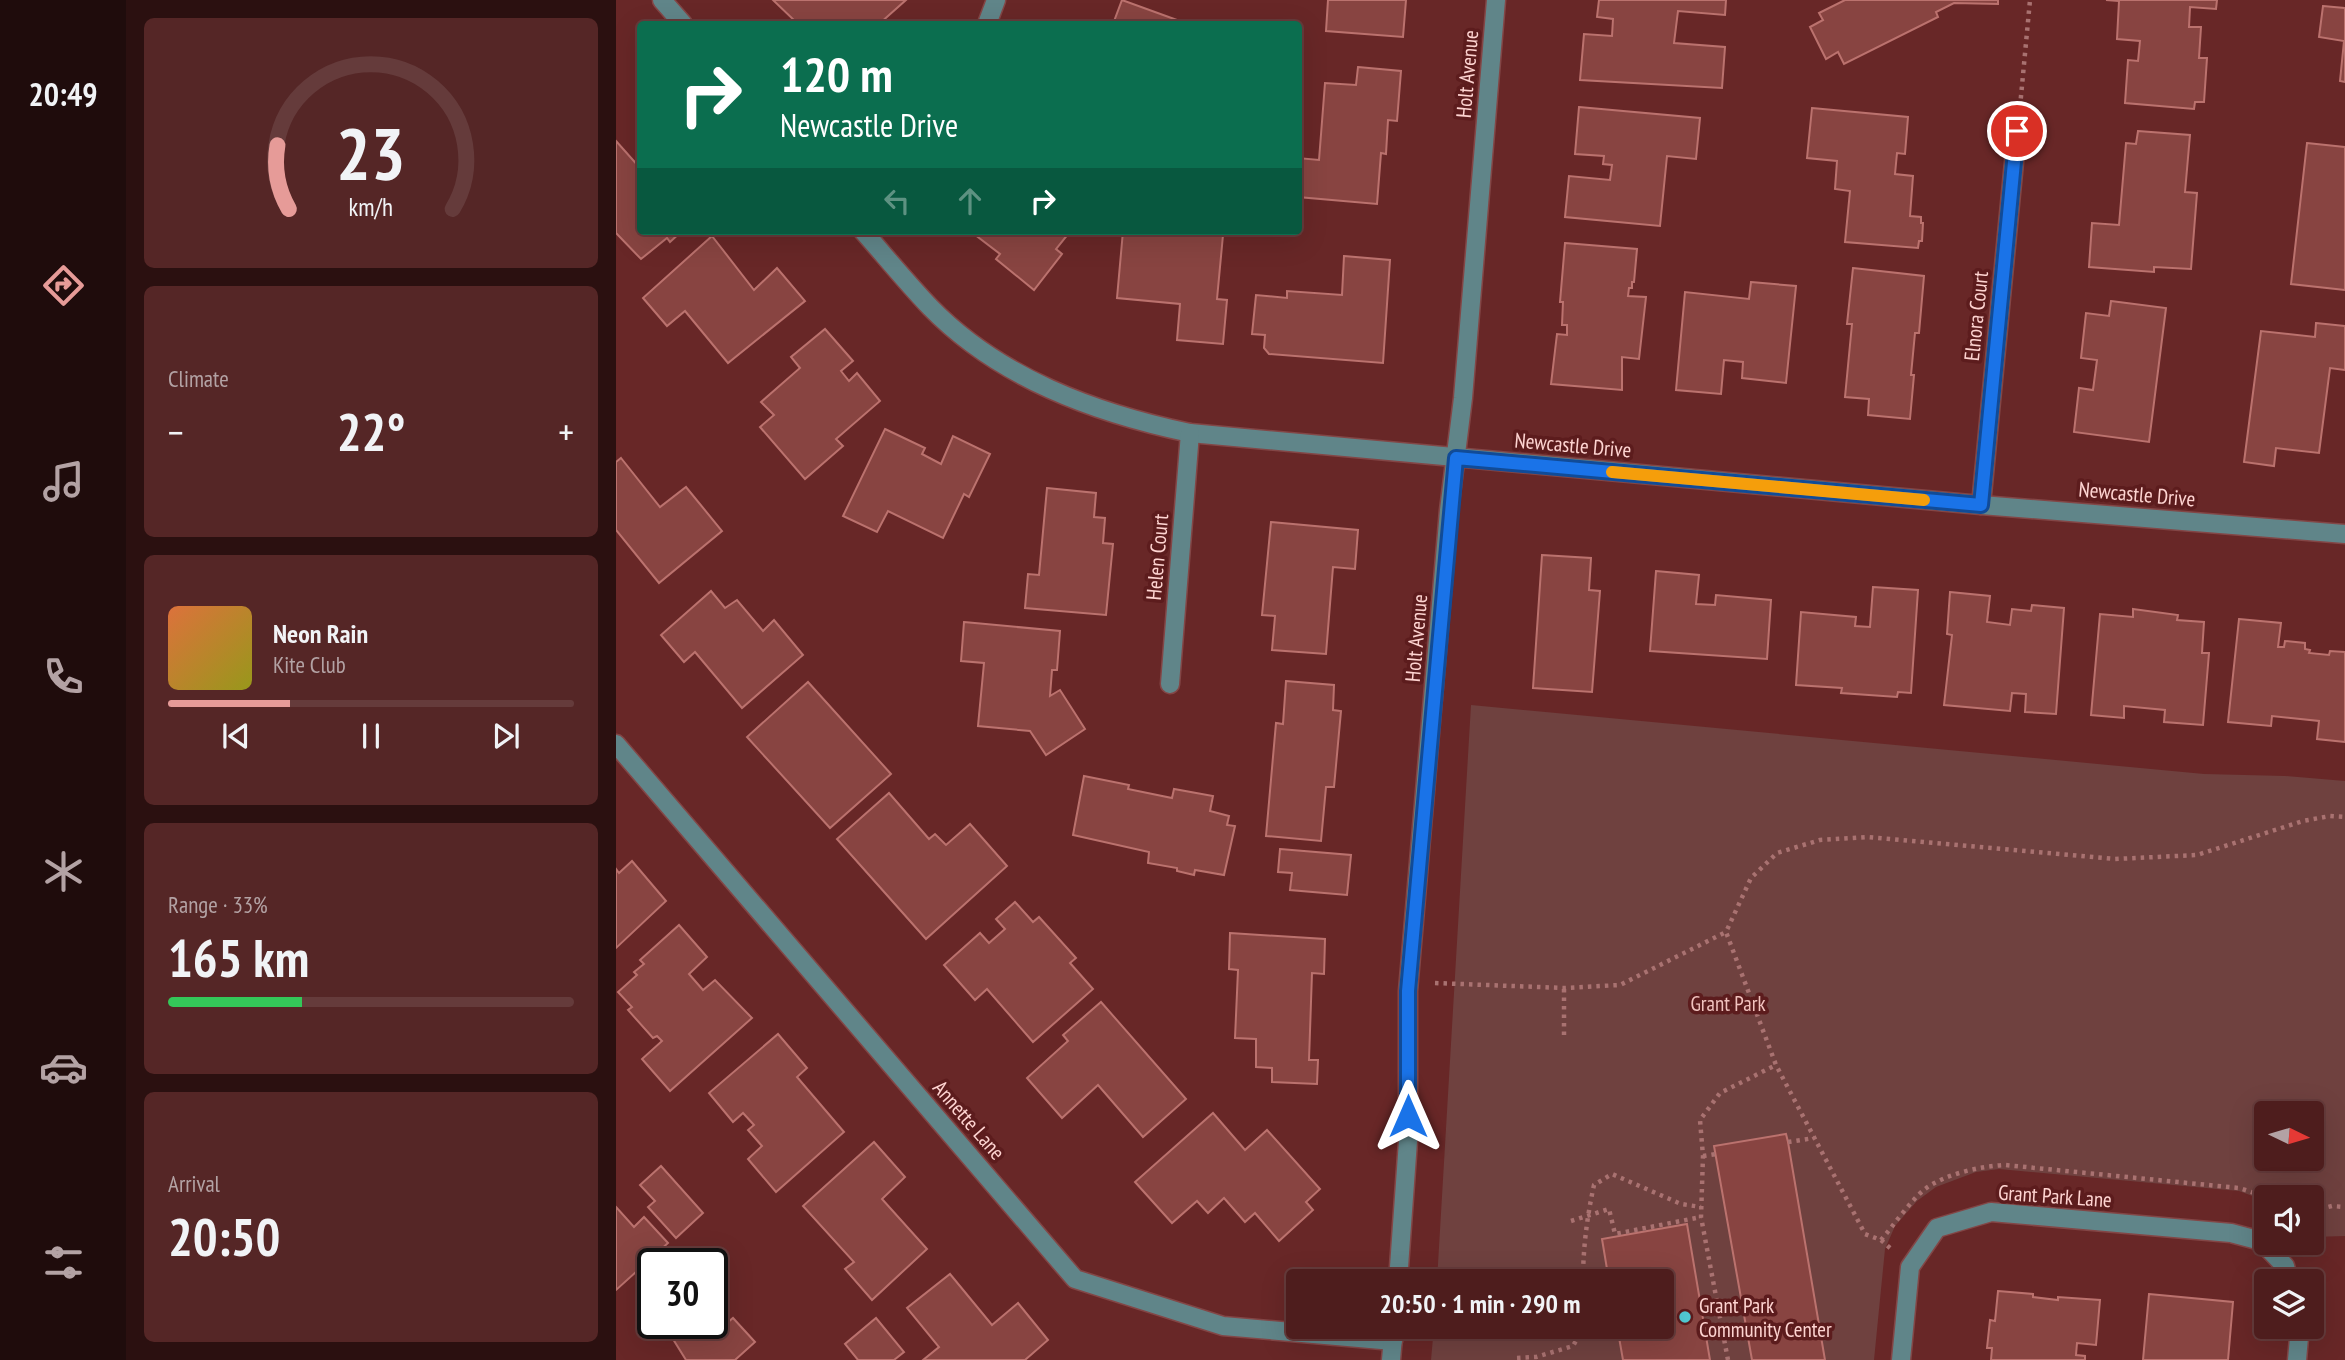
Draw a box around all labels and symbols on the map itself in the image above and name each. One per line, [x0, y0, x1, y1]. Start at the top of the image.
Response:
street label: Holt Avenue [1450, 29, 1484, 119]
pin [1987, 101, 2047, 161]
street label: Elnora Court [1958, 270, 1994, 362]
street label: Newcastle Drive [1514, 426, 1632, 464]
street label: Newcastle Drive [2078, 475, 2196, 513]
street label: Helen Court [1140, 513, 1174, 601]
street label: Holt Avenue [1399, 593, 1433, 683]
park label: Grant Park [1690, 990, 1766, 1017]
street label: Annette Lane [927, 1075, 1011, 1165]
position arrow [1371, 1079, 1445, 1153]
north arrow [2254, 1101, 2324, 1171]
street label: Grant Park Lane [1997, 1179, 2113, 1213]
speed limit sign: 30 [637, 1248, 728, 1339]
place label: Grant Park Community Center [1699, 1292, 1832, 1343]
marker: Grant Park Community Center [1677, 1309, 1693, 1325]

